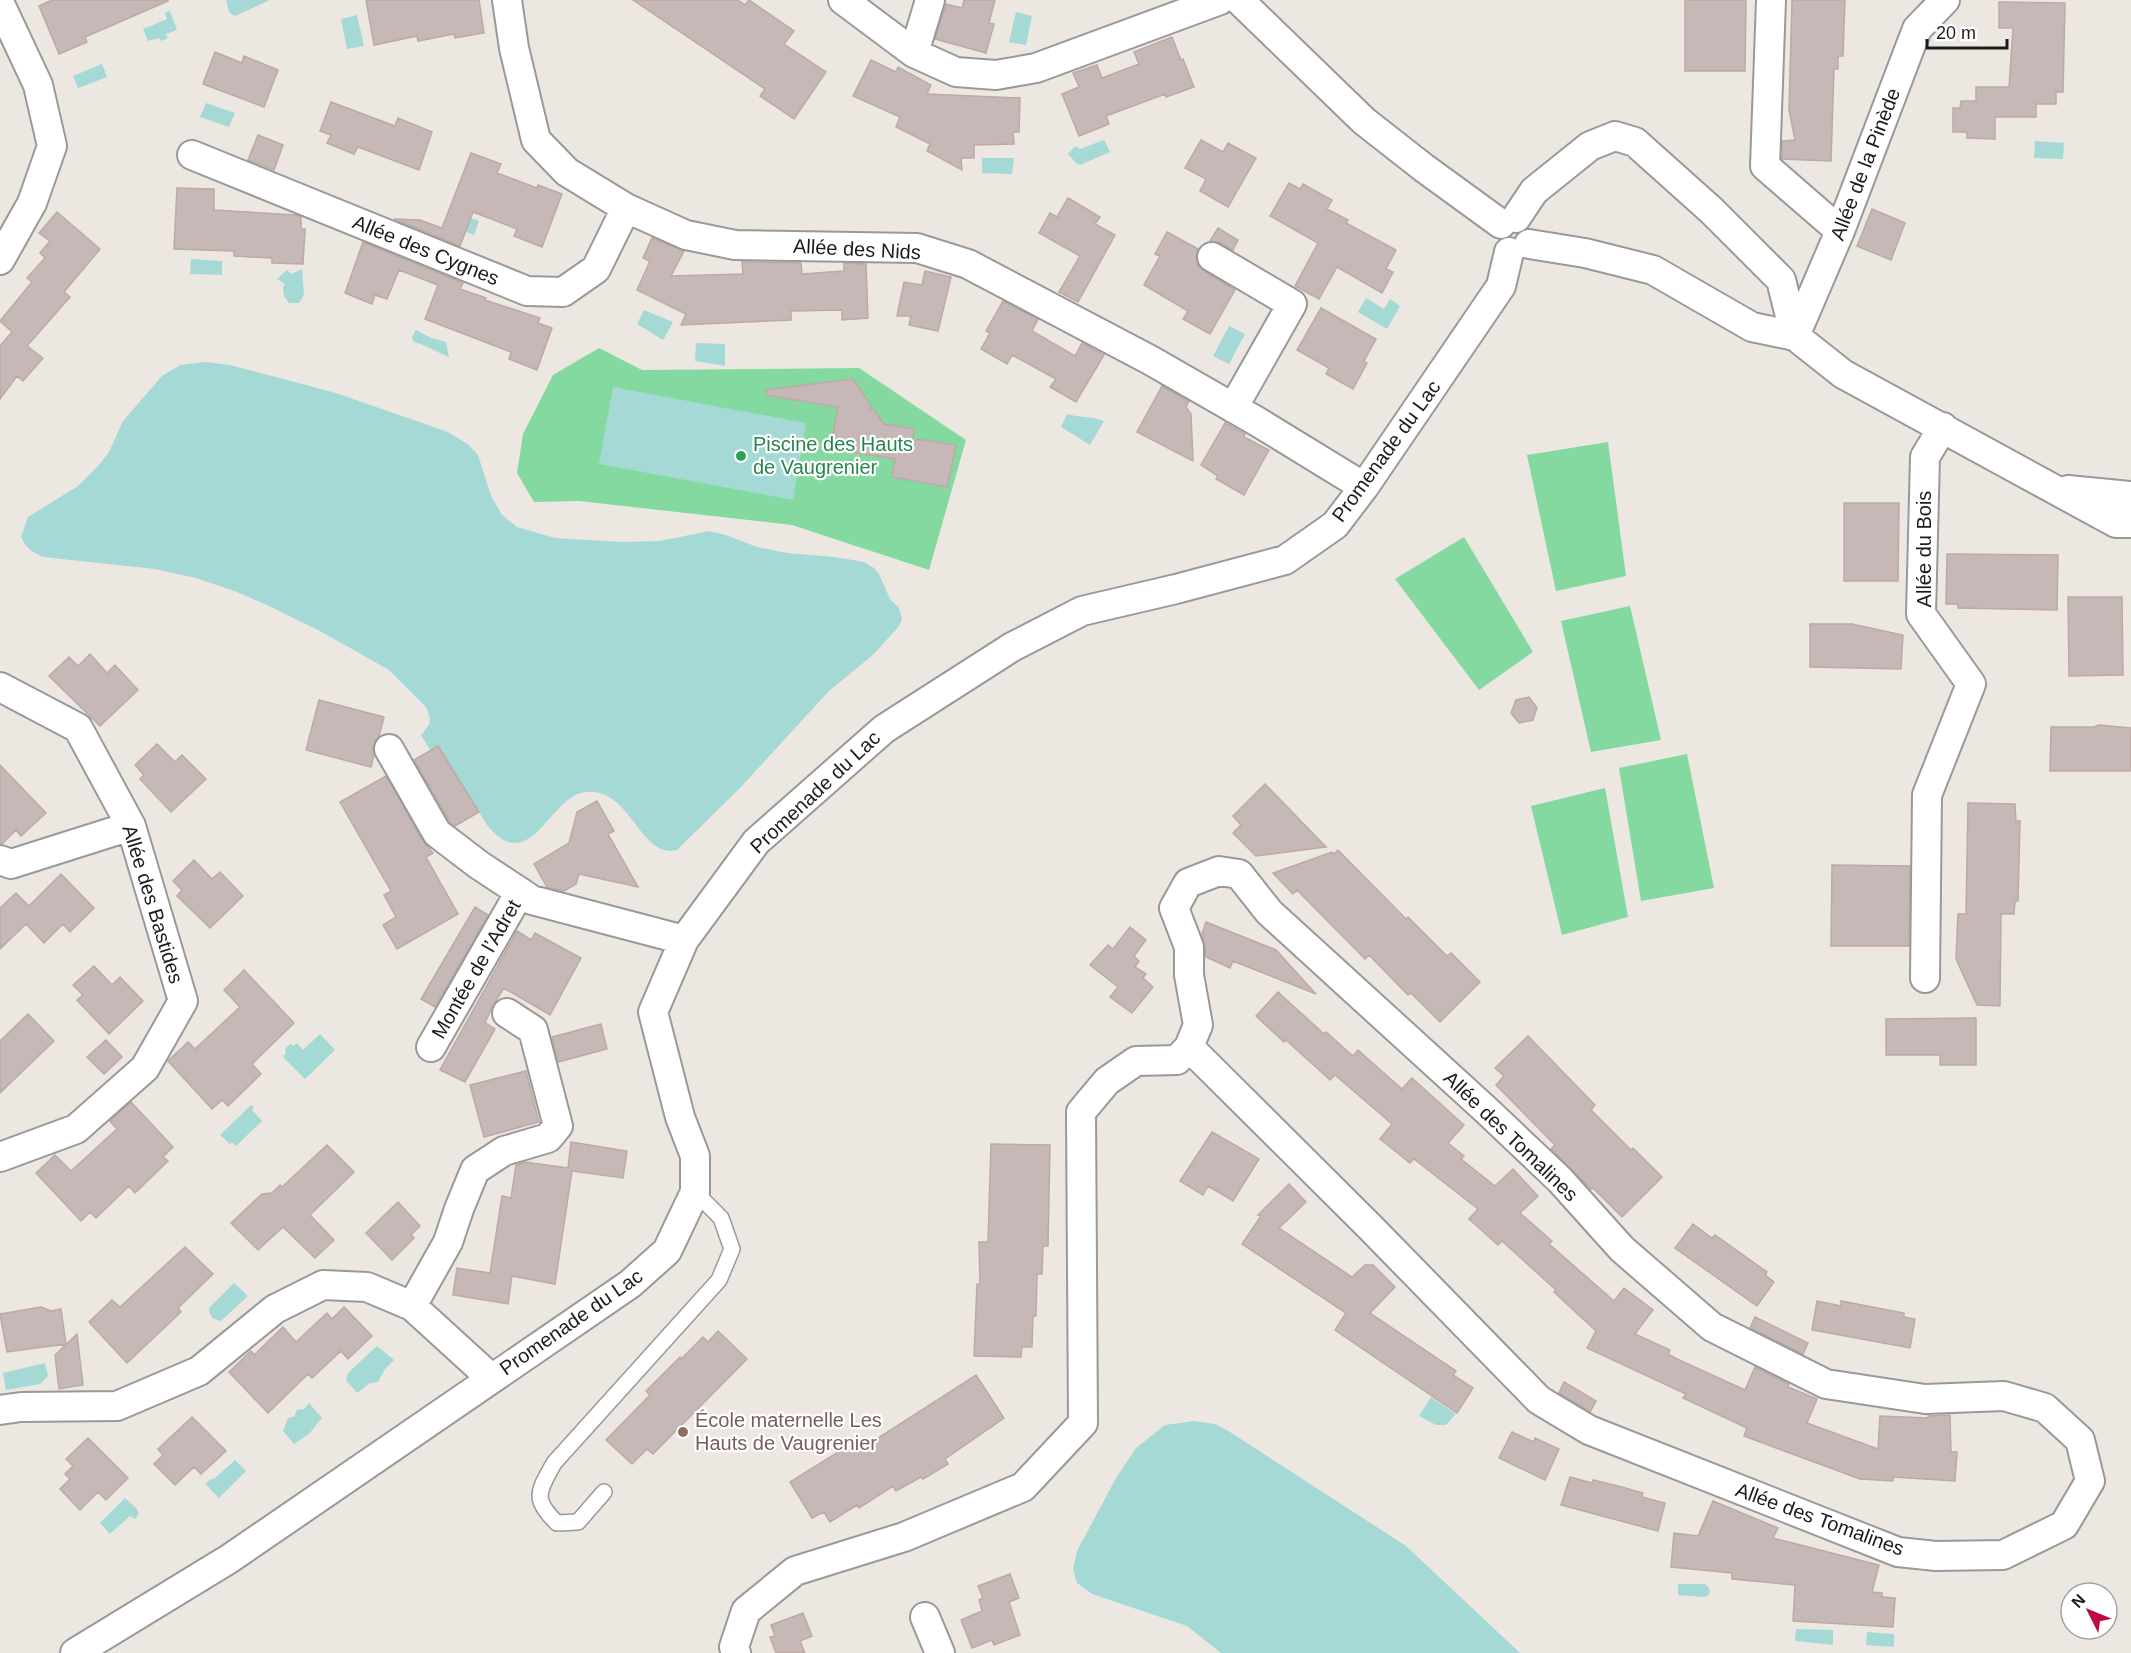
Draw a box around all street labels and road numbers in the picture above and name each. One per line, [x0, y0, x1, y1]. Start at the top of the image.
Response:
street label: Allée de la Pinède [1826, 85, 1904, 243]
street label: Allée des Cygnes [350, 211, 502, 289]
street label: Allée des Nids [793, 235, 921, 263]
street label: Promenade du Lac [1327, 376, 1445, 526]
street label: Allée du Bois [1913, 491, 1935, 607]
street label: Promenade du Lac [746, 726, 884, 858]
street label: Allée des Bastides [118, 822, 188, 986]
street label: Montée de l’Adret [427, 895, 525, 1042]
street label: Allée des Tomalines [1440, 1066, 1582, 1206]
street label: Promenade du Lac [495, 1265, 647, 1379]
street label: Allée des Tomalines [1733, 1478, 1907, 1560]

